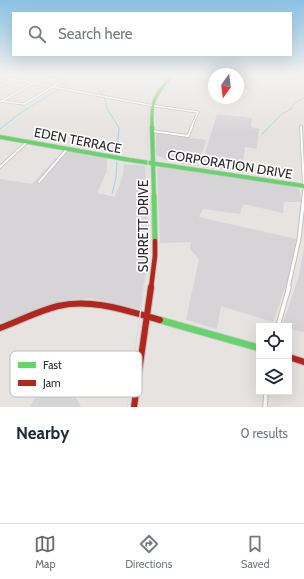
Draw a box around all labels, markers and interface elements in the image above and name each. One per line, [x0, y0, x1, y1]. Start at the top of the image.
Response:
search box [12, 12, 292, 56]
icon: search [26, 23, 48, 45]
text: Search here [58, 25, 133, 43]
north arrow [208, 68, 244, 104]
street label: EDEN TERRACE [33, 124, 123, 156]
street label: CORPORATION DRIVE [166, 146, 294, 182]
street label: SURRETT DRIVE [135, 180, 151, 272]
map controls [256, 323, 292, 395]
button: locate [256, 323, 292, 359]
legend [10, 351, 142, 397]
text: Fast [43, 358, 62, 372]
button: layers [256, 359, 292, 395]
text: Jam [42, 376, 61, 390]
text: Nearby [16, 423, 69, 443]
text: 0 results [240, 425, 288, 441]
tab: Map [34, 533, 56, 571]
tab: Directions [125, 533, 172, 571]
tab: Saved [241, 533, 270, 571]

